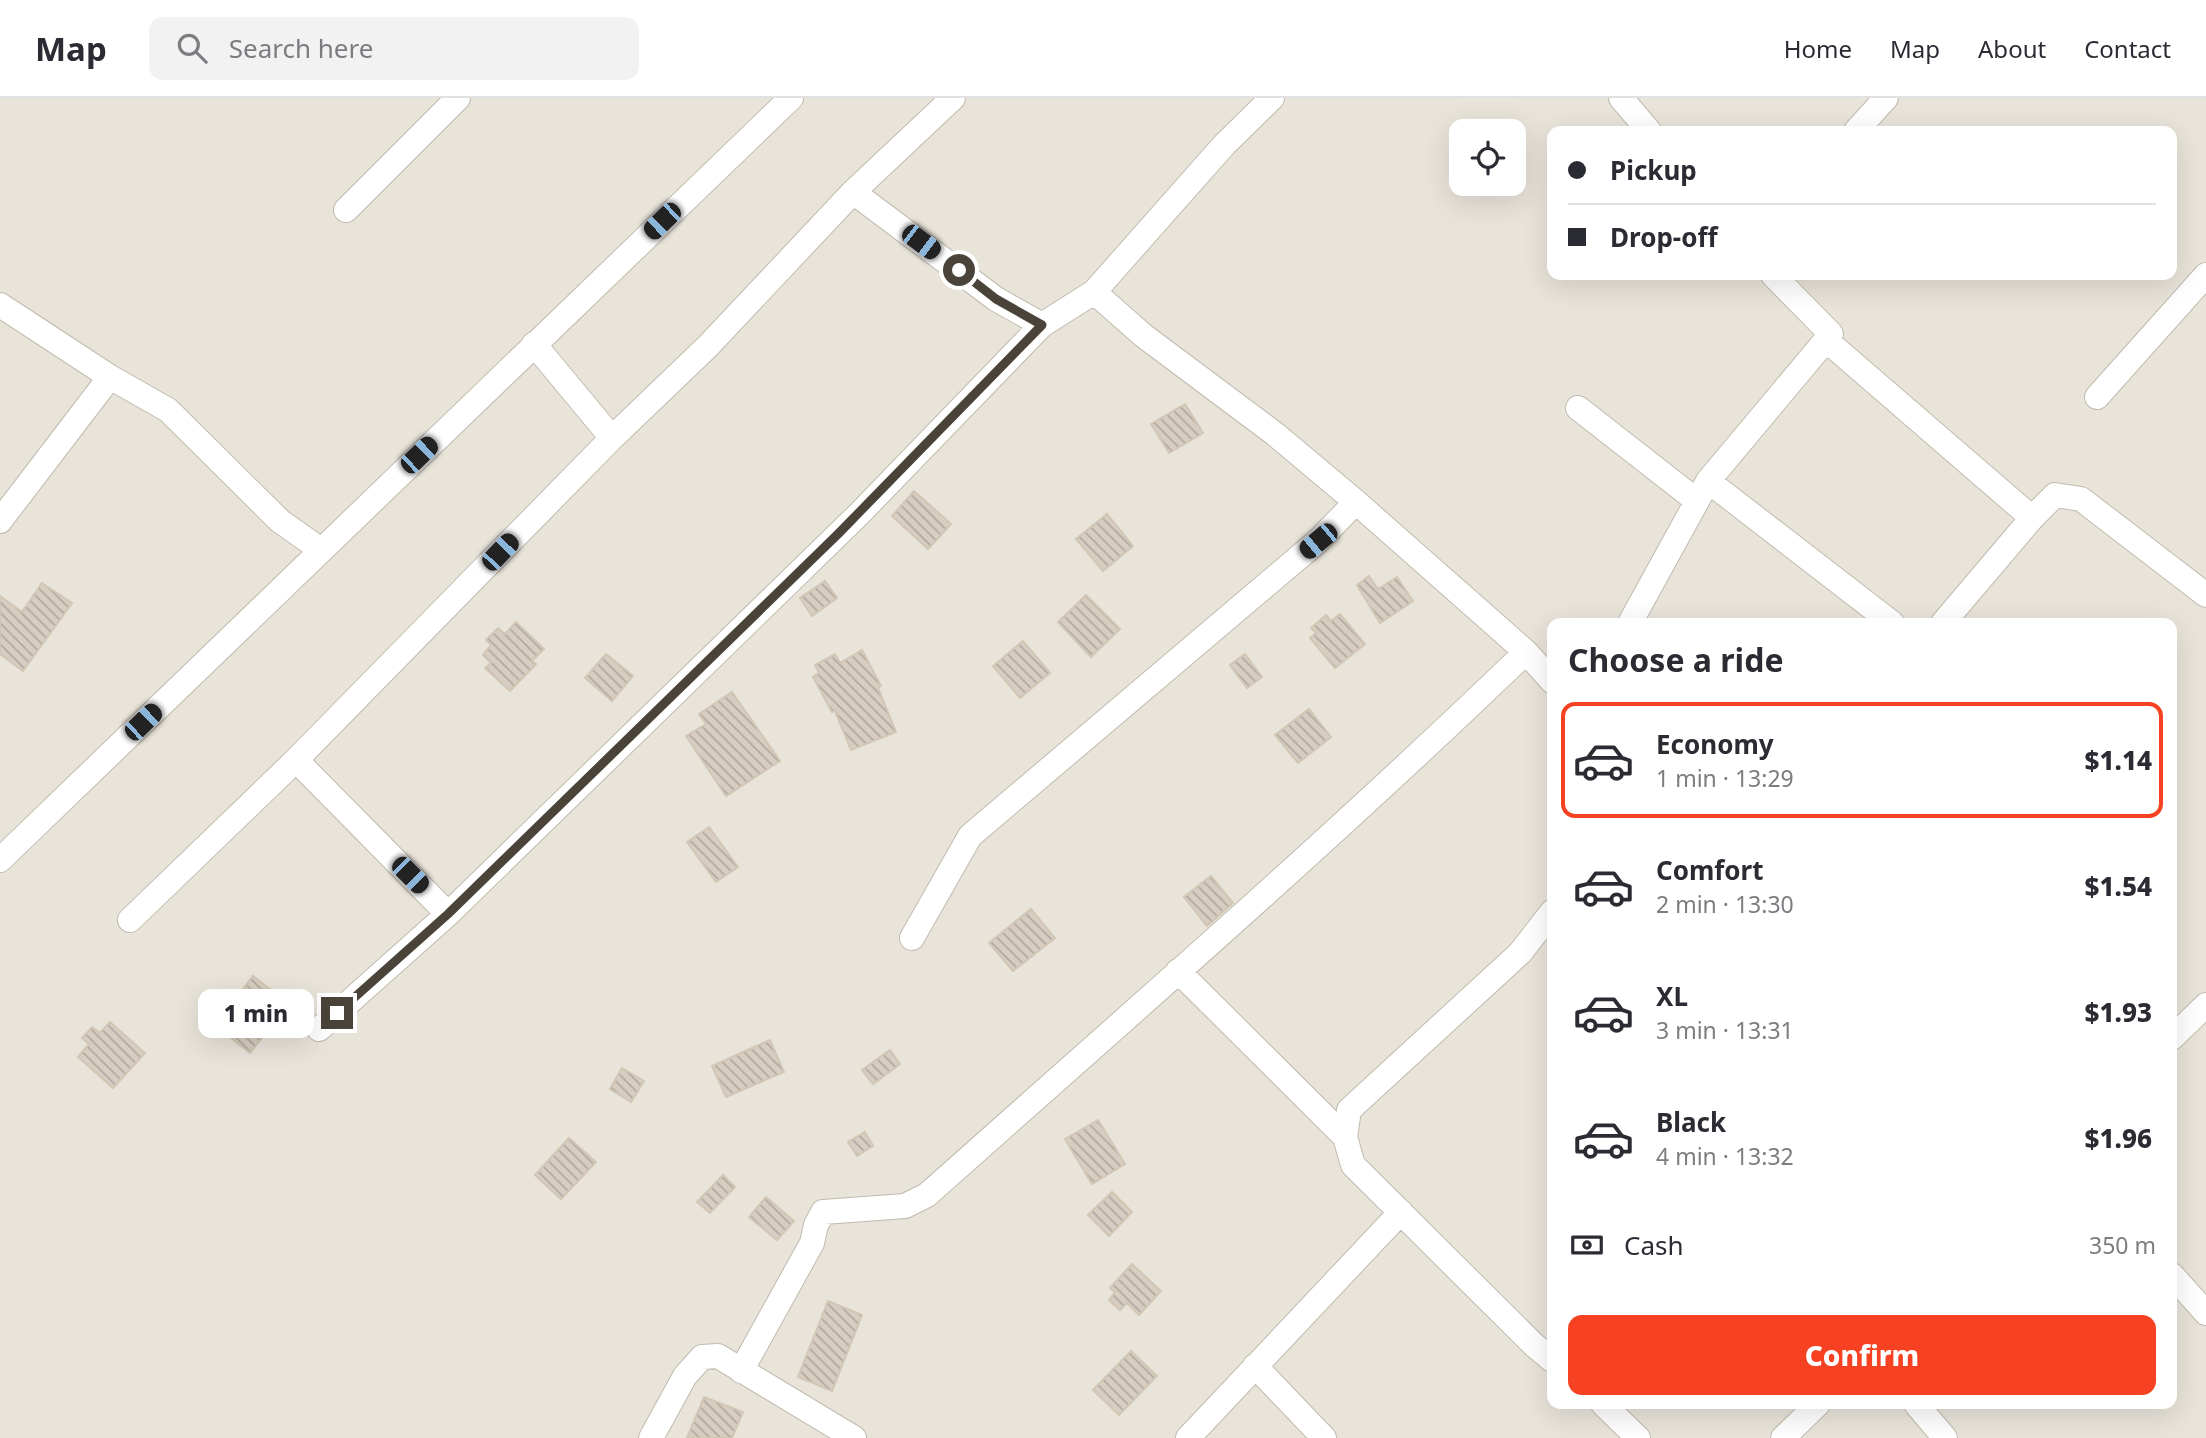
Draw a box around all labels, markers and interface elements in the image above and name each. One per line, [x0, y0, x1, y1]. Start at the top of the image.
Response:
search box [149, 17, 639, 80]
text: Map [35, 26, 107, 71]
icon: search [173, 29, 211, 67]
text: Search here [229, 30, 373, 66]
text: Home [1784, 32, 1852, 65]
text: Map [1890, 32, 1940, 65]
text: About [1978, 32, 2046, 65]
text: Contact [2084, 32, 2171, 65]
map controls [1449, 119, 1526, 196]
button: locate [1449, 119, 1526, 196]
text: Pickup [1610, 152, 1697, 188]
car [640, 199, 685, 243]
text: Drop-off [1610, 219, 1717, 255]
car [898, 221, 945, 263]
route start [943, 254, 975, 286]
car [397, 433, 442, 477]
car [1296, 519, 1341, 563]
car [478, 530, 523, 574]
text: Choose a ride [1568, 638, 1784, 681]
car [121, 700, 166, 744]
text: Economy [1656, 726, 1774, 762]
icon: car [1572, 729, 1635, 792]
text: $1.14 [2085, 742, 2152, 778]
text: 1 min · 13:29 [1656, 762, 1794, 794]
text: Comfort [1656, 852, 1764, 888]
car [388, 853, 433, 897]
icon: car [1572, 855, 1635, 918]
text: $1.54 [2085, 868, 2152, 904]
text: 2 min · 13:30 [1656, 888, 1794, 920]
text: XL [1656, 978, 1688, 1014]
icon: car [1572, 981, 1635, 1044]
callout: 1 min [197, 988, 312, 1038]
text: $1.93 [2085, 994, 2152, 1030]
text: 1 min [224, 997, 288, 1029]
route end [321, 997, 353, 1029]
text: 3 min · 13:31 [1656, 1014, 1794, 1046]
text: Black [1656, 1104, 1726, 1140]
icon: car [1572, 1107, 1635, 1170]
text: $1.96 [2085, 1120, 2152, 1156]
text: 4 min · 13:32 [1656, 1140, 1794, 1172]
icon: cash [1568, 1226, 1606, 1264]
text: Cash [1624, 1227, 1684, 1263]
text: 350 m [2089, 1229, 2156, 1261]
button: Confirm [1568, 1315, 2156, 1395]

